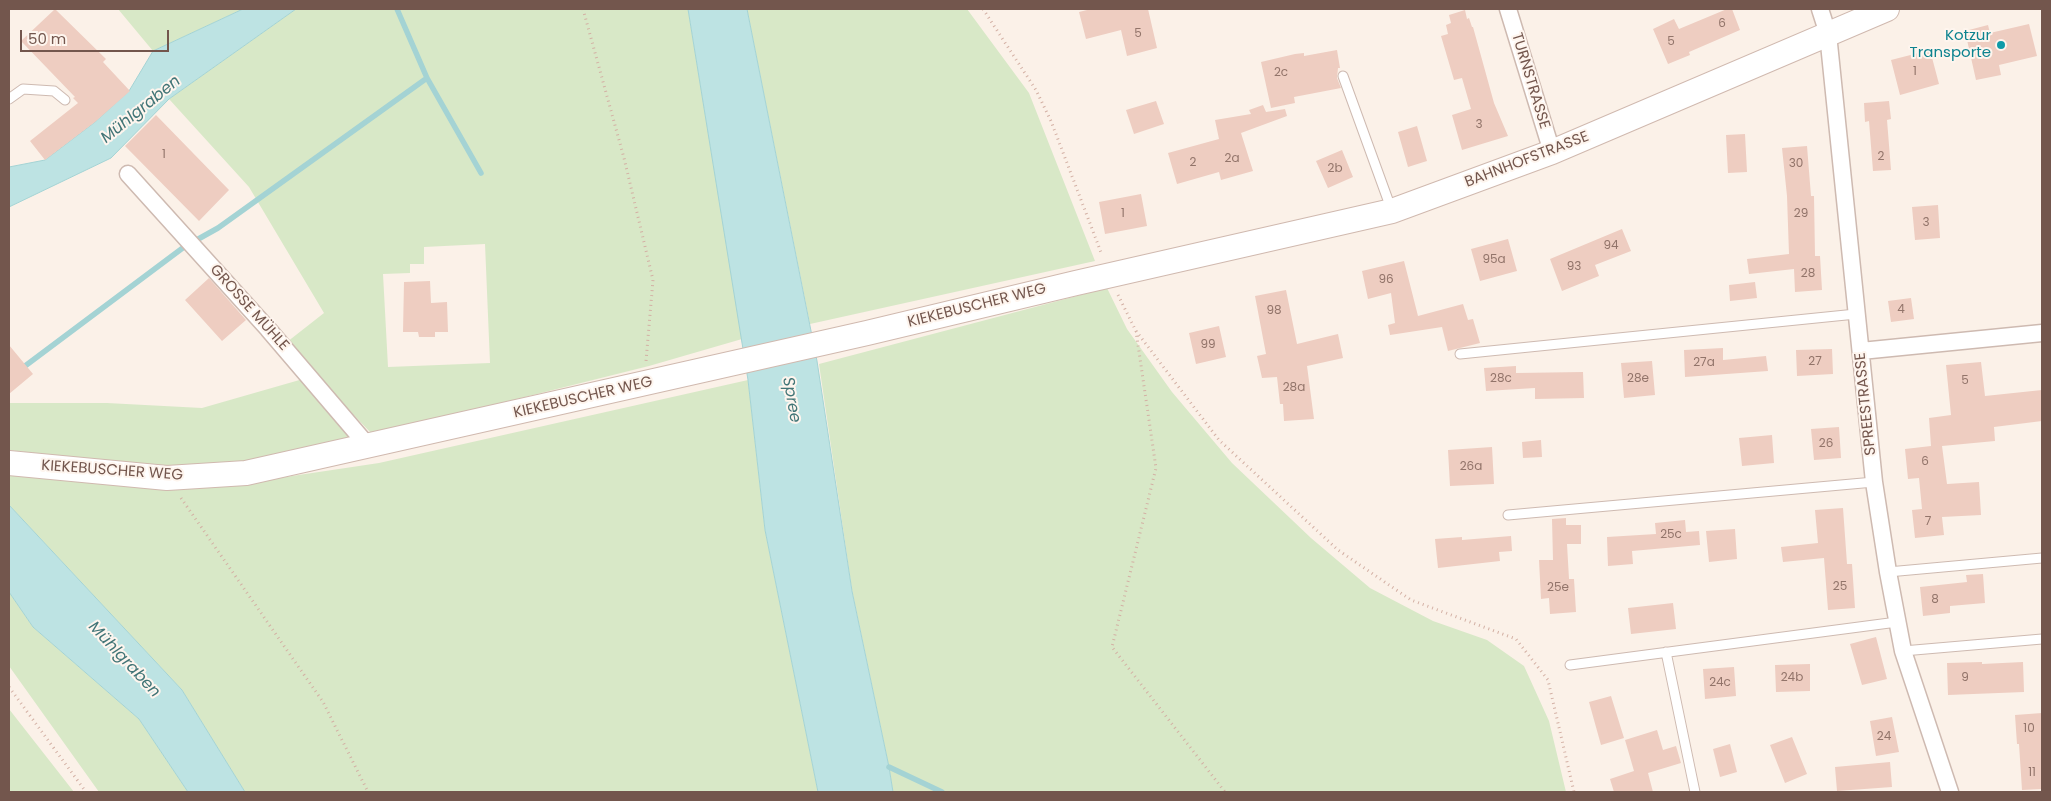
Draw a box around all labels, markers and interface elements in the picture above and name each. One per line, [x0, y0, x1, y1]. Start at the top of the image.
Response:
house number: 6 [1718, 17, 1726, 31]
scale bar [22, 20, 171, 52]
house number: 5 [1134, 27, 1142, 41]
place label: Kotzur Transporte [1910, 27, 1991, 62]
text: 50 m [28, 28, 66, 49]
street label: TURNSTRASSE [1507, 31, 1553, 131]
house number: 5 [1667, 35, 1675, 49]
marker: Kotzur Transporte [1995, 39, 2007, 51]
house number: 1 [1913, 65, 1917, 79]
house number: 2c [1274, 66, 1288, 80]
water label: Mühlgraben [97, 72, 185, 148]
house number: 3 [1475, 118, 1483, 132]
street label: BAHNHOFSTRASSE [1462, 128, 1592, 192]
house number: 1 [162, 148, 166, 162]
house number: 2 [1878, 150, 1884, 164]
house number: 2a [1224, 152, 1240, 166]
house number: 2 [1190, 156, 1196, 170]
house number: 30 [1789, 157, 1803, 171]
house number: 2b [1327, 162, 1343, 176]
house number: 1 [1121, 207, 1125, 221]
house number: 29 [1794, 207, 1808, 221]
house number: 3 [1922, 216, 1930, 230]
house number: 94 [1603, 239, 1619, 253]
house number: 95a [1482, 253, 1506, 267]
house number: 93 [1567, 260, 1581, 274]
street label: GROSSE MÜHLE [206, 261, 292, 355]
house number: 28 [1801, 267, 1815, 281]
house number: 96 [1378, 273, 1394, 287]
street label: KIEKEBUSCHER WEG [906, 280, 1048, 332]
house number: 4 [1897, 303, 1905, 317]
house number: 98 [1266, 304, 1282, 318]
house number: 99 [1200, 338, 1216, 352]
street label: SPREESTRASSE [1852, 352, 1880, 456]
house number: 27 [1808, 355, 1822, 369]
house number: 27a [1693, 356, 1715, 370]
house number: 28c [1490, 372, 1512, 386]
house number: 28e [1627, 372, 1649, 386]
street label: KIEKEBUSCHER WEG [512, 373, 654, 423]
house number: 5 [1961, 374, 1969, 388]
water label: Spree [778, 376, 804, 424]
house number: 28a [1283, 381, 1305, 395]
house number: 26 [1819, 437, 1833, 451]
house number: 6 [1921, 455, 1929, 469]
street label: KIEKEBUSCHER WEG [41, 457, 183, 485]
house number: 26a [1460, 460, 1482, 474]
house number: 7 [1925, 515, 1931, 529]
house number: 25c [1660, 528, 1682, 542]
house number: 25 [1833, 580, 1847, 594]
house number: 25e [1547, 581, 1569, 595]
house number: 8 [1931, 593, 1939, 607]
water label: Mühlgraben [84, 618, 164, 702]
house number: 24b [1781, 671, 1803, 685]
house number: 9 [1961, 671, 1969, 685]
house number: 24c [1709, 676, 1731, 690]
house number: 10 [2023, 722, 2035, 736]
house number: 24 [1877, 730, 1891, 744]
house number: 11 [2028, 766, 2036, 780]

